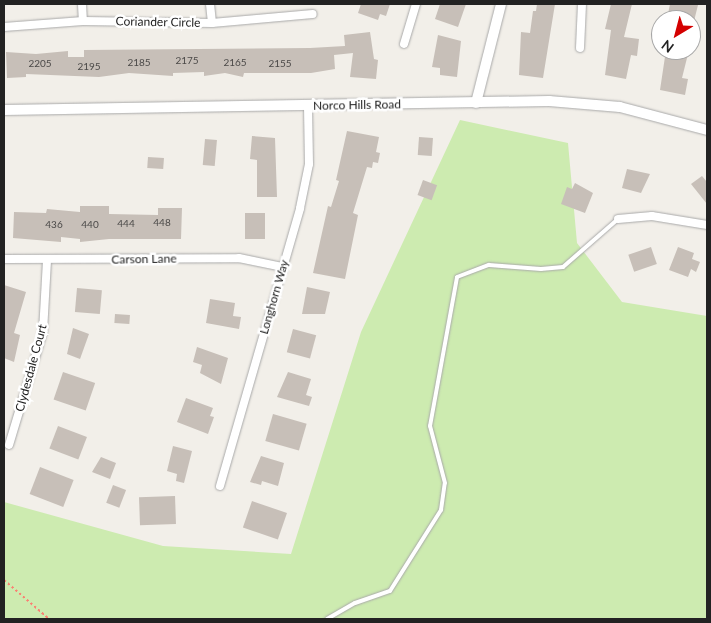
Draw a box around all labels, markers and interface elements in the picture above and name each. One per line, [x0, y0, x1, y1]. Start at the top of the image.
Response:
north arrow [651, 10, 701, 60]
street label: Coriander Circle [115, 14, 201, 30]
text: N [658, 37, 677, 57]
house number: 2175 [175, 55, 199, 67]
house number: 2185 [127, 57, 151, 69]
house number: 2165 [223, 57, 247, 69]
house number: 2205 [28, 58, 52, 70]
house number: 2155 [268, 58, 292, 70]
house number: 2195 [77, 61, 101, 73]
street label: Norco Hills Road [313, 97, 401, 113]
house number: 448 [153, 217, 171, 229]
house number: 444 [117, 218, 135, 230]
house number: 436 [45, 219, 63, 231]
house number: 440 [81, 219, 99, 231]
street label: Carson Lane [111, 251, 177, 267]
street label: Longhorn Way [256, 258, 292, 336]
street label: Clydesdale Court [12, 323, 50, 413]

